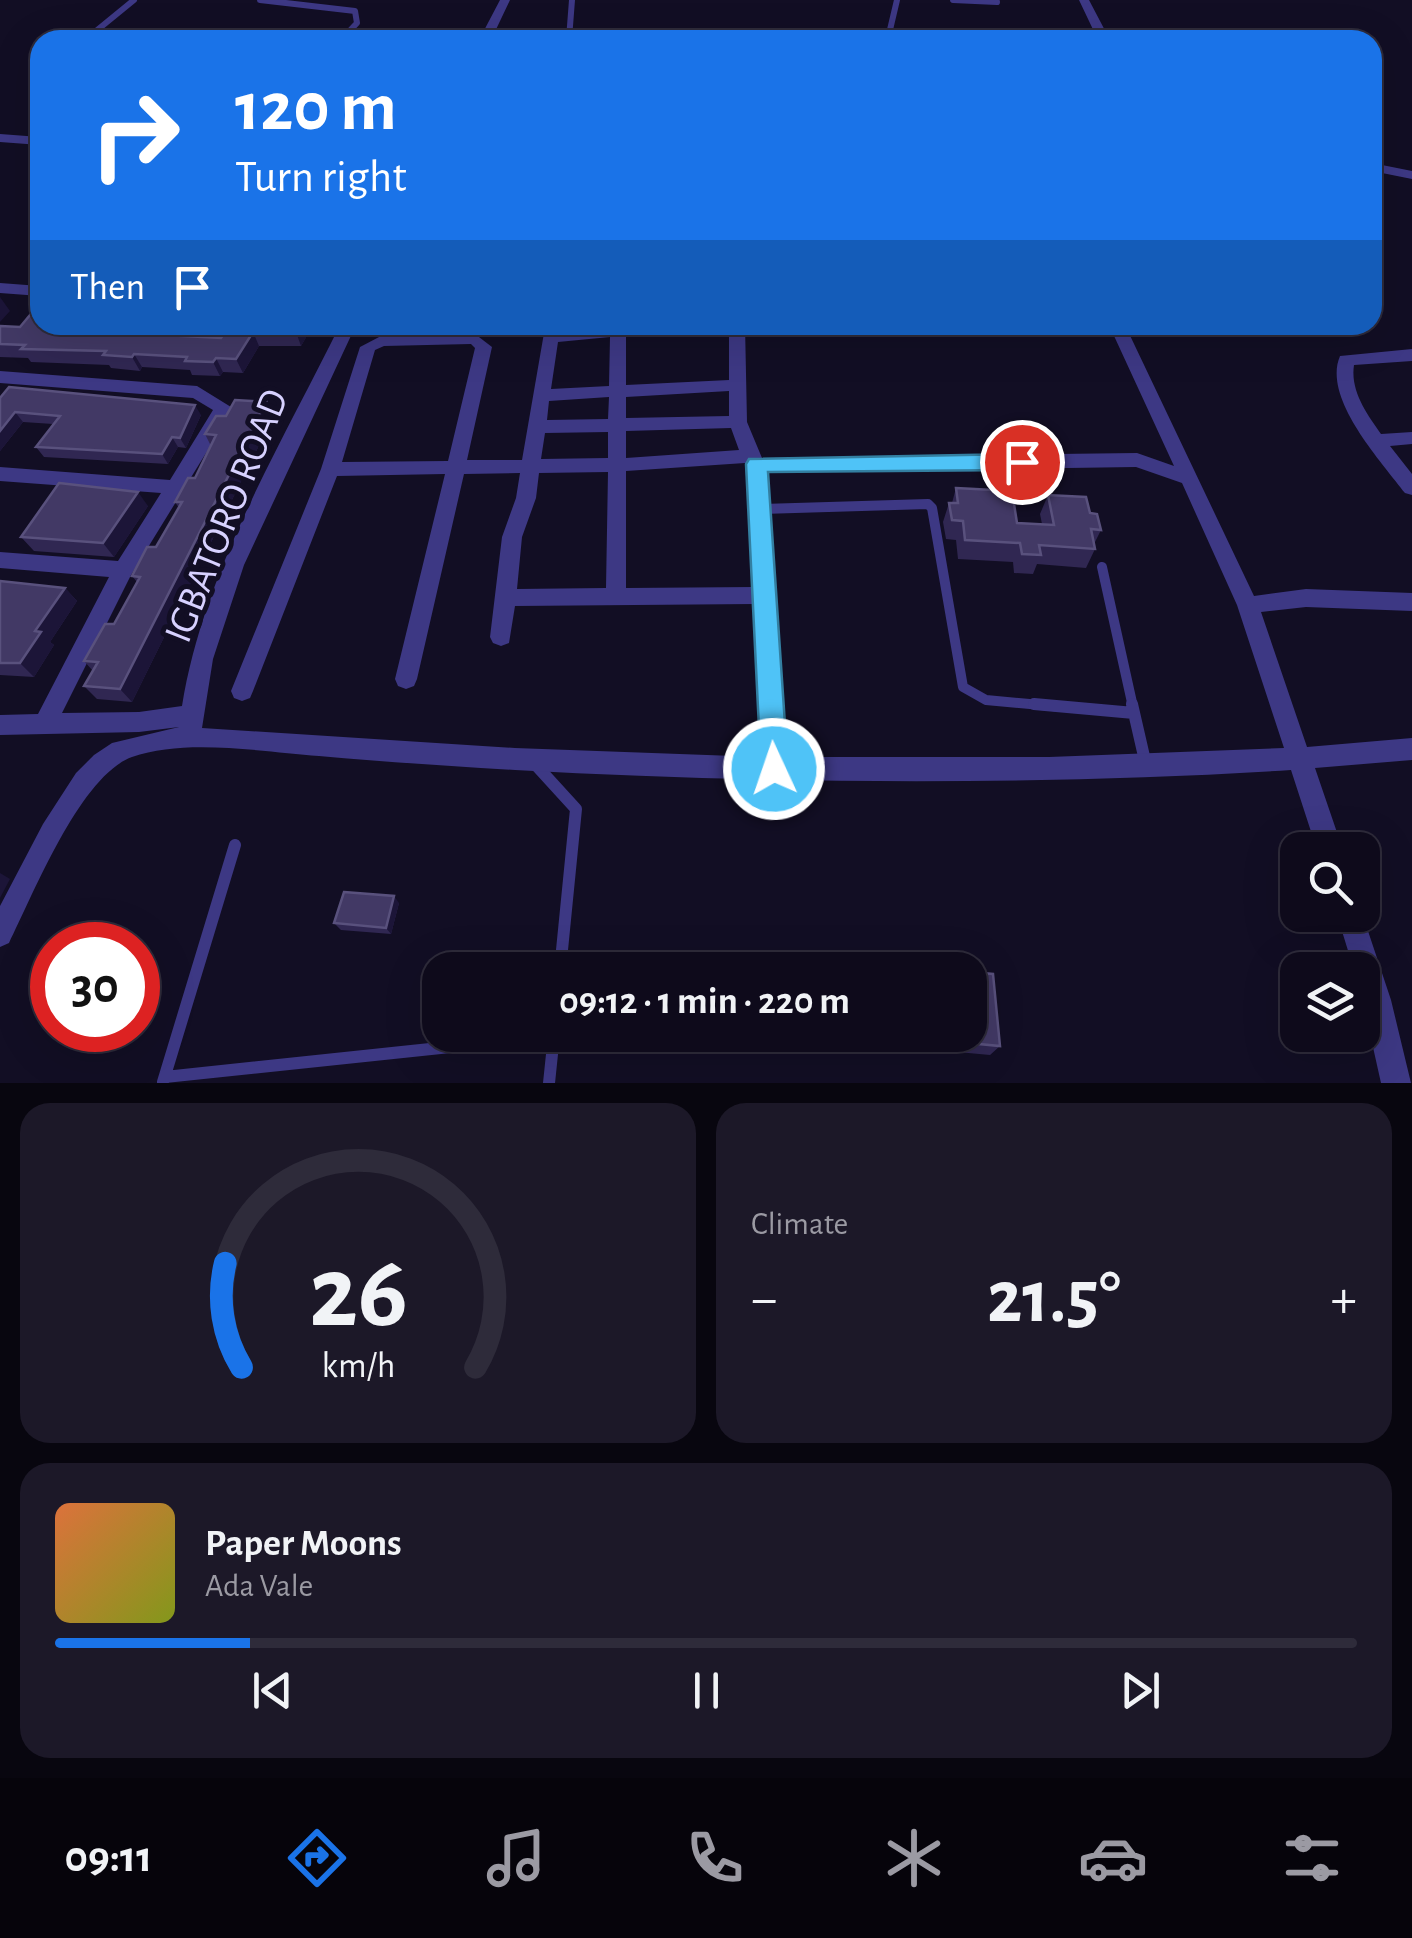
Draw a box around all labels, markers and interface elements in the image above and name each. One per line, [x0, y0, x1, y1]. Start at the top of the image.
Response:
icon: right [70, 70, 200, 200]
text: 120 m [235, 73, 397, 143]
text: Turn right [235, 155, 407, 200]
icon: arrive [165, 260, 220, 315]
text: Then [70, 269, 145, 307]
street label: IGBATORO ROAD [158, 384, 296, 648]
pin [980, 420, 1065, 505]
icon: arrive [995, 435, 1050, 490]
position arrow [722, 717, 826, 821]
map controls [1280, 832, 1380, 1052]
button: search [1280, 832, 1380, 932]
speed limit sign: 30 [30, 922, 160, 1052]
button: layers [1280, 952, 1380, 1052]
text: 09:12 · 1 min · 220 m [559, 983, 850, 1021]
text: Climate [751, 1208, 848, 1240]
text: 26 [308, 1242, 408, 1346]
text: 21.5° [987, 1261, 1121, 1336]
text: − [751, 1272, 777, 1327]
text: + [1331, 1272, 1357, 1327]
text: km/h [321, 1348, 395, 1384]
text: Paper Moons [205, 1525, 402, 1563]
text: Ada Vale [205, 1570, 313, 1602]
icon: previous [245, 1663, 300, 1718]
icon: pause [679, 1663, 734, 1718]
icon: next [1113, 1663, 1168, 1718]
icon: directions [282, 1823, 352, 1893]
icon: music [481, 1823, 551, 1893]
icon: phone [680, 1823, 750, 1893]
icon: climate [879, 1823, 949, 1893]
icon: car [1078, 1823, 1148, 1893]
icon: filters [1277, 1823, 1347, 1893]
text: 09:11 [65, 1835, 152, 1880]

